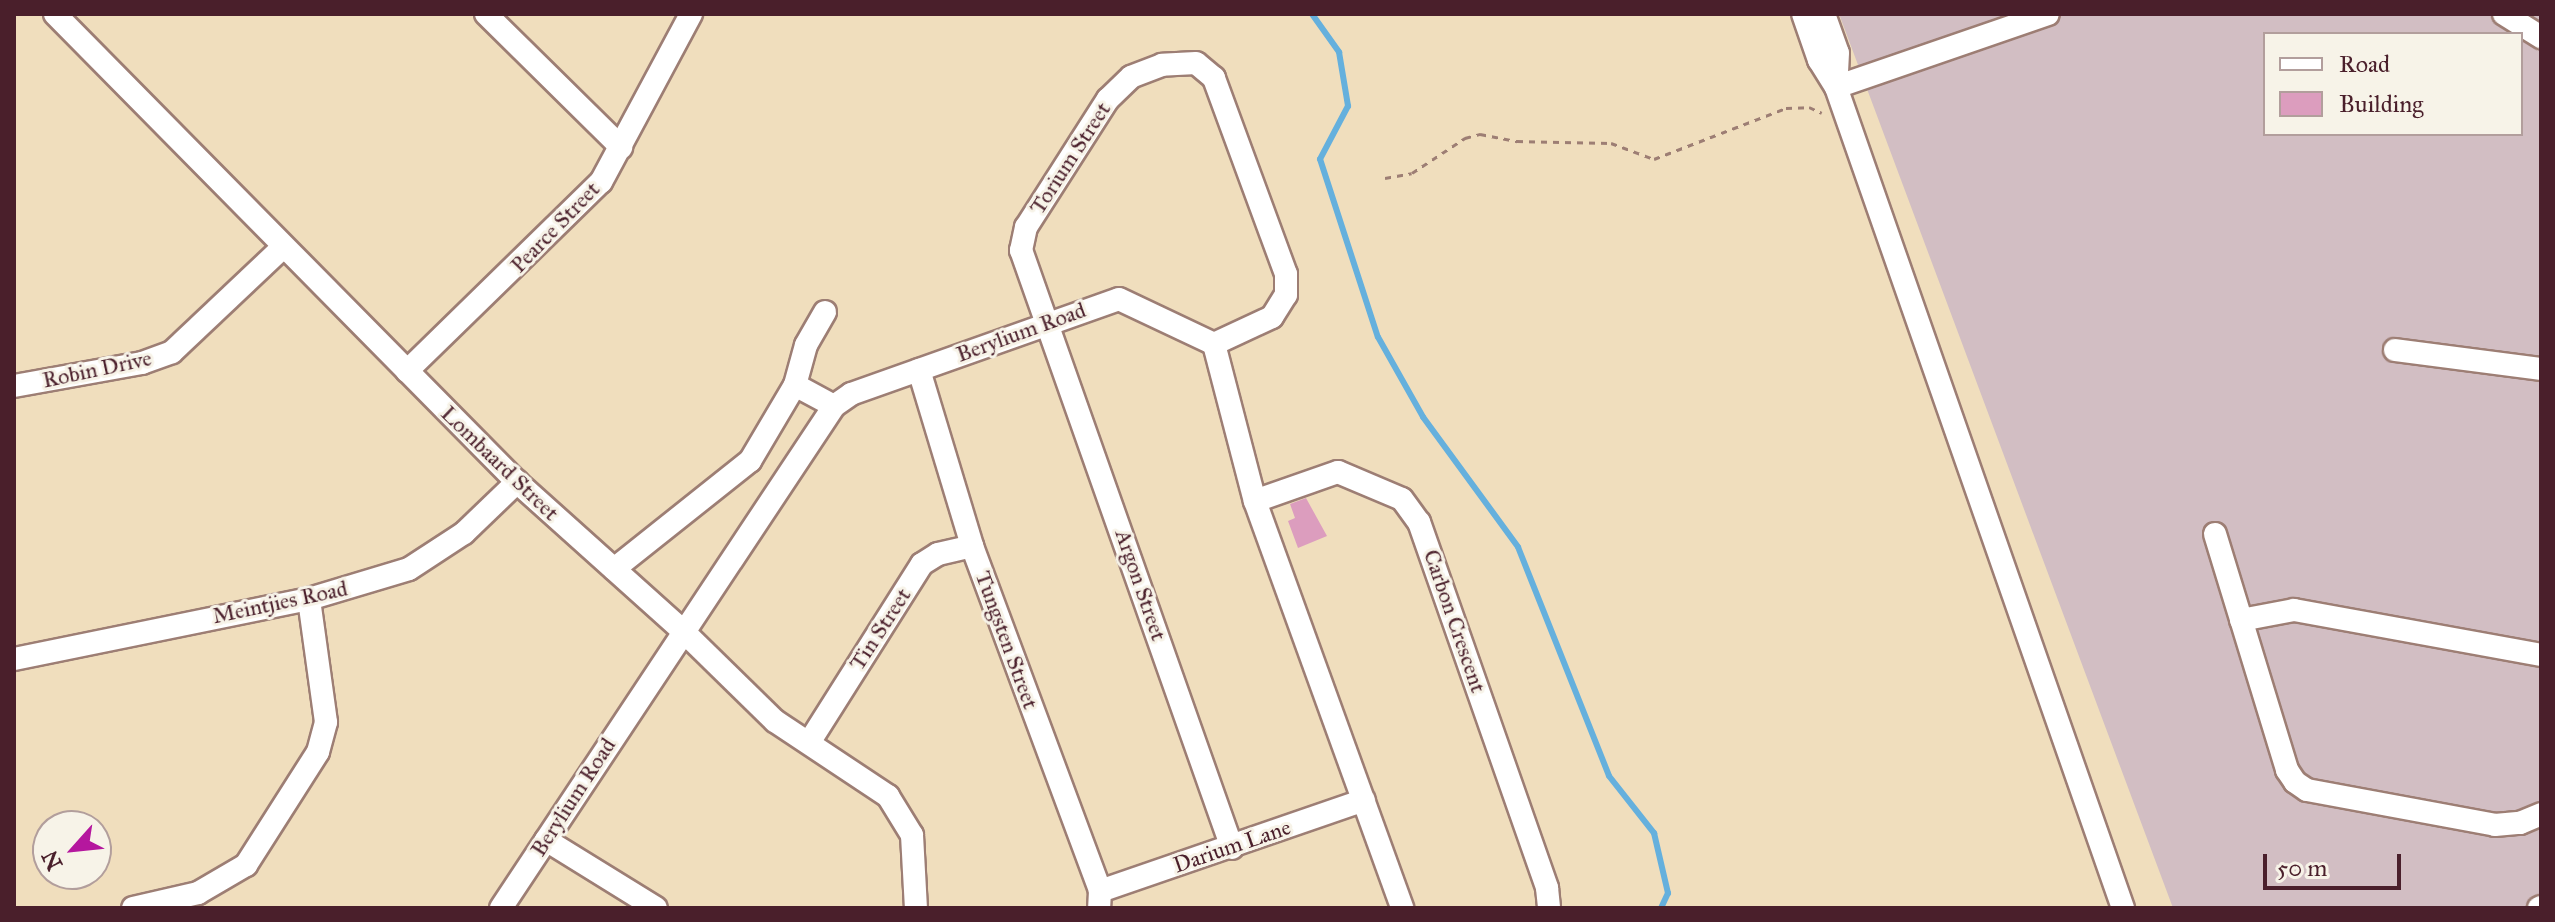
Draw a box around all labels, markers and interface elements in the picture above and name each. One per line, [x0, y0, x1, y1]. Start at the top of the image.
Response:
legend [2263, 32, 2523, 136]
text: Road [2339, 49, 2390, 79]
text: Building [2339, 89, 2424, 119]
street label: Torium Street [1024, 97, 1116, 219]
street label: Pearce Street [505, 176, 605, 278]
street label: Berylium Road [953, 296, 1089, 368]
street label: Robin Drive [40, 345, 154, 393]
street label: Lombaard Street [436, 400, 564, 526]
street label: Argon Street [1110, 526, 1172, 644]
street label: Carbon Crescent [1418, 546, 1492, 696]
street label: Tungsten Street [970, 567, 1044, 713]
street label: Meintjies Road [210, 575, 350, 629]
street label: Tin Street [844, 583, 916, 675]
street label: Berylium Road [525, 733, 621, 861]
north arrow [32, 810, 112, 890]
street label: Darium Lane [1170, 814, 1294, 878]
scale bar [2267, 838, 2405, 888]
text: N [36, 846, 68, 875]
text: 50 m [2277, 853, 2327, 883]

